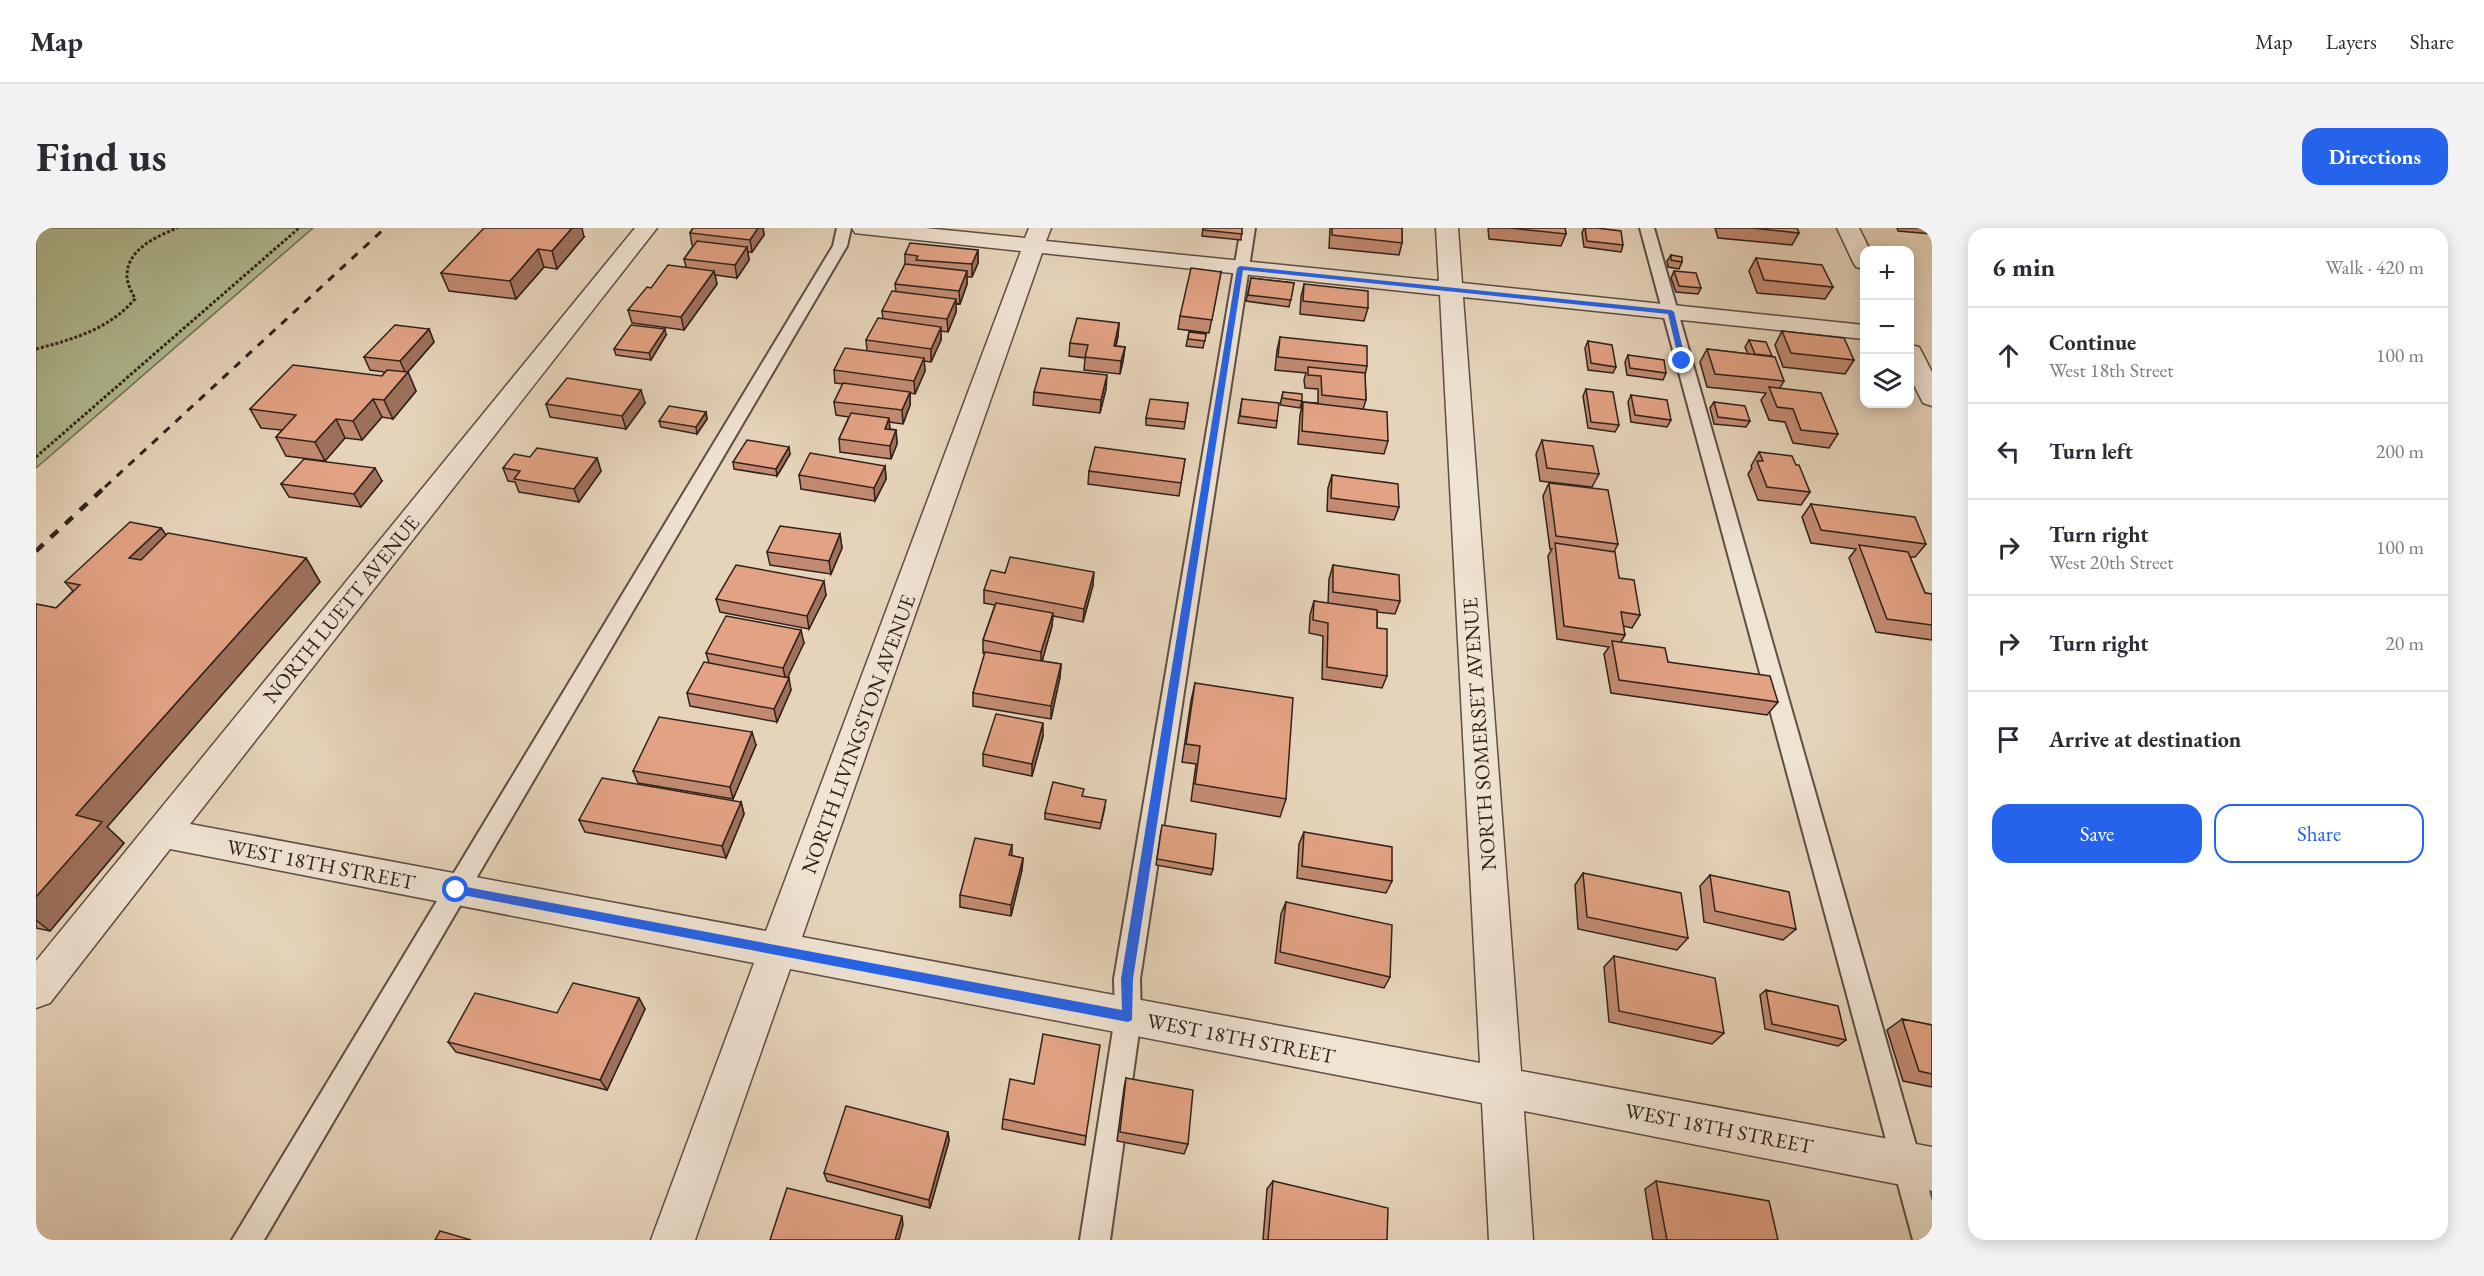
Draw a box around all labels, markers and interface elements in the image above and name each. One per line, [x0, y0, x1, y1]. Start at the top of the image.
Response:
text: Map [30, 23, 83, 59]
text: Map [2255, 28, 2293, 55]
text: Layers [2326, 28, 2377, 55]
text: Share [2410, 28, 2454, 55]
button: Directions [2302, 128, 2448, 185]
text: Find us [36, 129, 167, 184]
map controls [1860, 246, 1914, 408]
button: + [1860, 246, 1914, 300]
text: 6 min [1992, 250, 2055, 284]
text: Walk · 420 m [2325, 254, 2424, 280]
button: − [1860, 300, 1914, 354]
text: Continue [2049, 328, 2136, 357]
icon: ahead [1992, 339, 2025, 372]
text: 100 m [2376, 342, 2424, 368]
route end [1668, 347, 1694, 373]
button: layers [1860, 354, 1914, 408]
text: West 18th Street [2049, 357, 2174, 383]
icon: left [1992, 435, 2025, 468]
text: Turn left [2049, 437, 2133, 466]
text: 200 m [2376, 438, 2424, 464]
street label: NORTH LUETT AVENUE [257, 509, 425, 709]
text: Turn right [2049, 520, 2148, 549]
icon: right [1992, 531, 2025, 564]
text: 100 m [2376, 534, 2424, 560]
text: West 20th Street [2049, 549, 2174, 575]
street label: NORTH LIVINGSTON AVENUE [795, 591, 921, 877]
street label: NORTH SOMERSET AVENUE [1456, 596, 1502, 871]
icon: right [1992, 627, 2025, 660]
text: Turn right [2049, 629, 2148, 658]
text: 20 m [2385, 630, 2424, 656]
icon: arrive [1992, 723, 2025, 756]
text: Arrive at destination [2049, 725, 2241, 754]
button: Save [1992, 804, 2202, 863]
button: Share [2214, 804, 2424, 863]
street label: WEST 18TH STREET [225, 833, 418, 896]
route start [442, 876, 468, 902]
street label: WEST 18TH STREET [1145, 1007, 1338, 1070]
street label: WEST 18TH STREET [1623, 1097, 1816, 1160]

